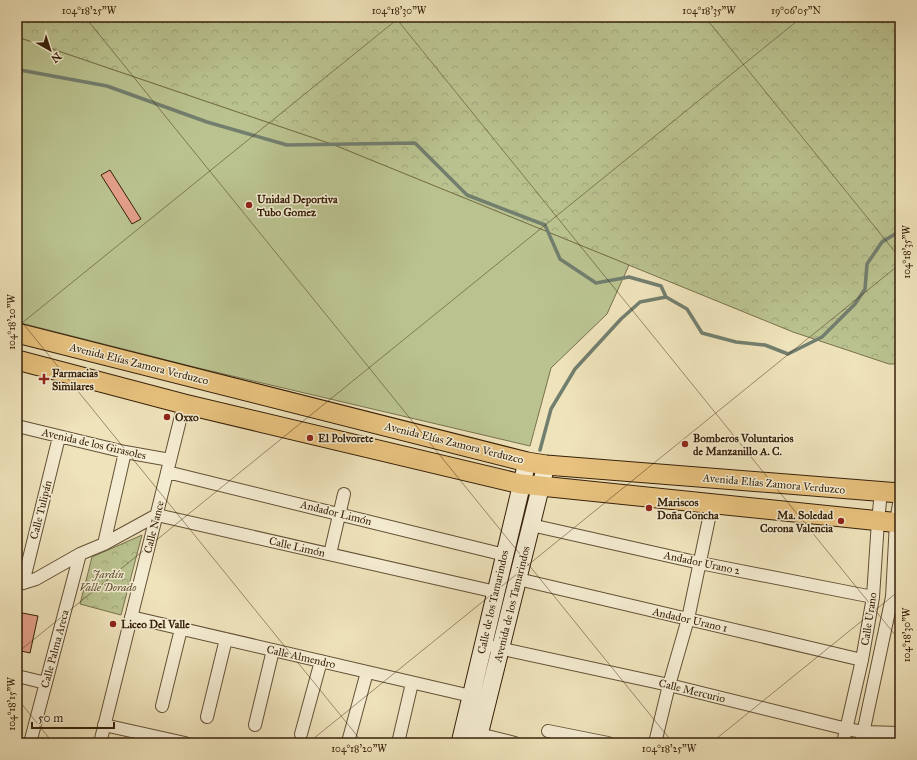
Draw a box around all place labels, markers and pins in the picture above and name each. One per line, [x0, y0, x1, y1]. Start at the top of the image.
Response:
place label: Unidad Deportiva Tubo Gomez [256, 193, 338, 219]
marker: Unidad Deportiva Tubo Gomez [244, 200, 254, 210]
place label: Farmacias Similares [52, 367, 98, 393]
marker: Farmacias Similares [39, 374, 49, 384]
place label: Oxxo [175, 411, 199, 424]
marker: Oxxo [162, 412, 172, 422]
place label: El Polvorete [318, 432, 374, 445]
place label: Bomberos Voluntarios de Manzanillo A. C. [693, 432, 793, 458]
marker: El Polvorete [305, 433, 315, 443]
marker: Bomberos Voluntarios de Manzanillo A. C. [680, 439, 690, 449]
place label: Mariscos Doña Concha [657, 496, 719, 522]
marker: Mariscos Doña Concha [644, 503, 654, 513]
place label: Ma. Soledad Corona Valencia [760, 509, 833, 535]
marker: Ma. Soledad Corona Valencia [836, 516, 846, 526]
place label: Liceo Del Valle [121, 618, 190, 631]
marker: Liceo Del Valle [108, 619, 118, 629]

